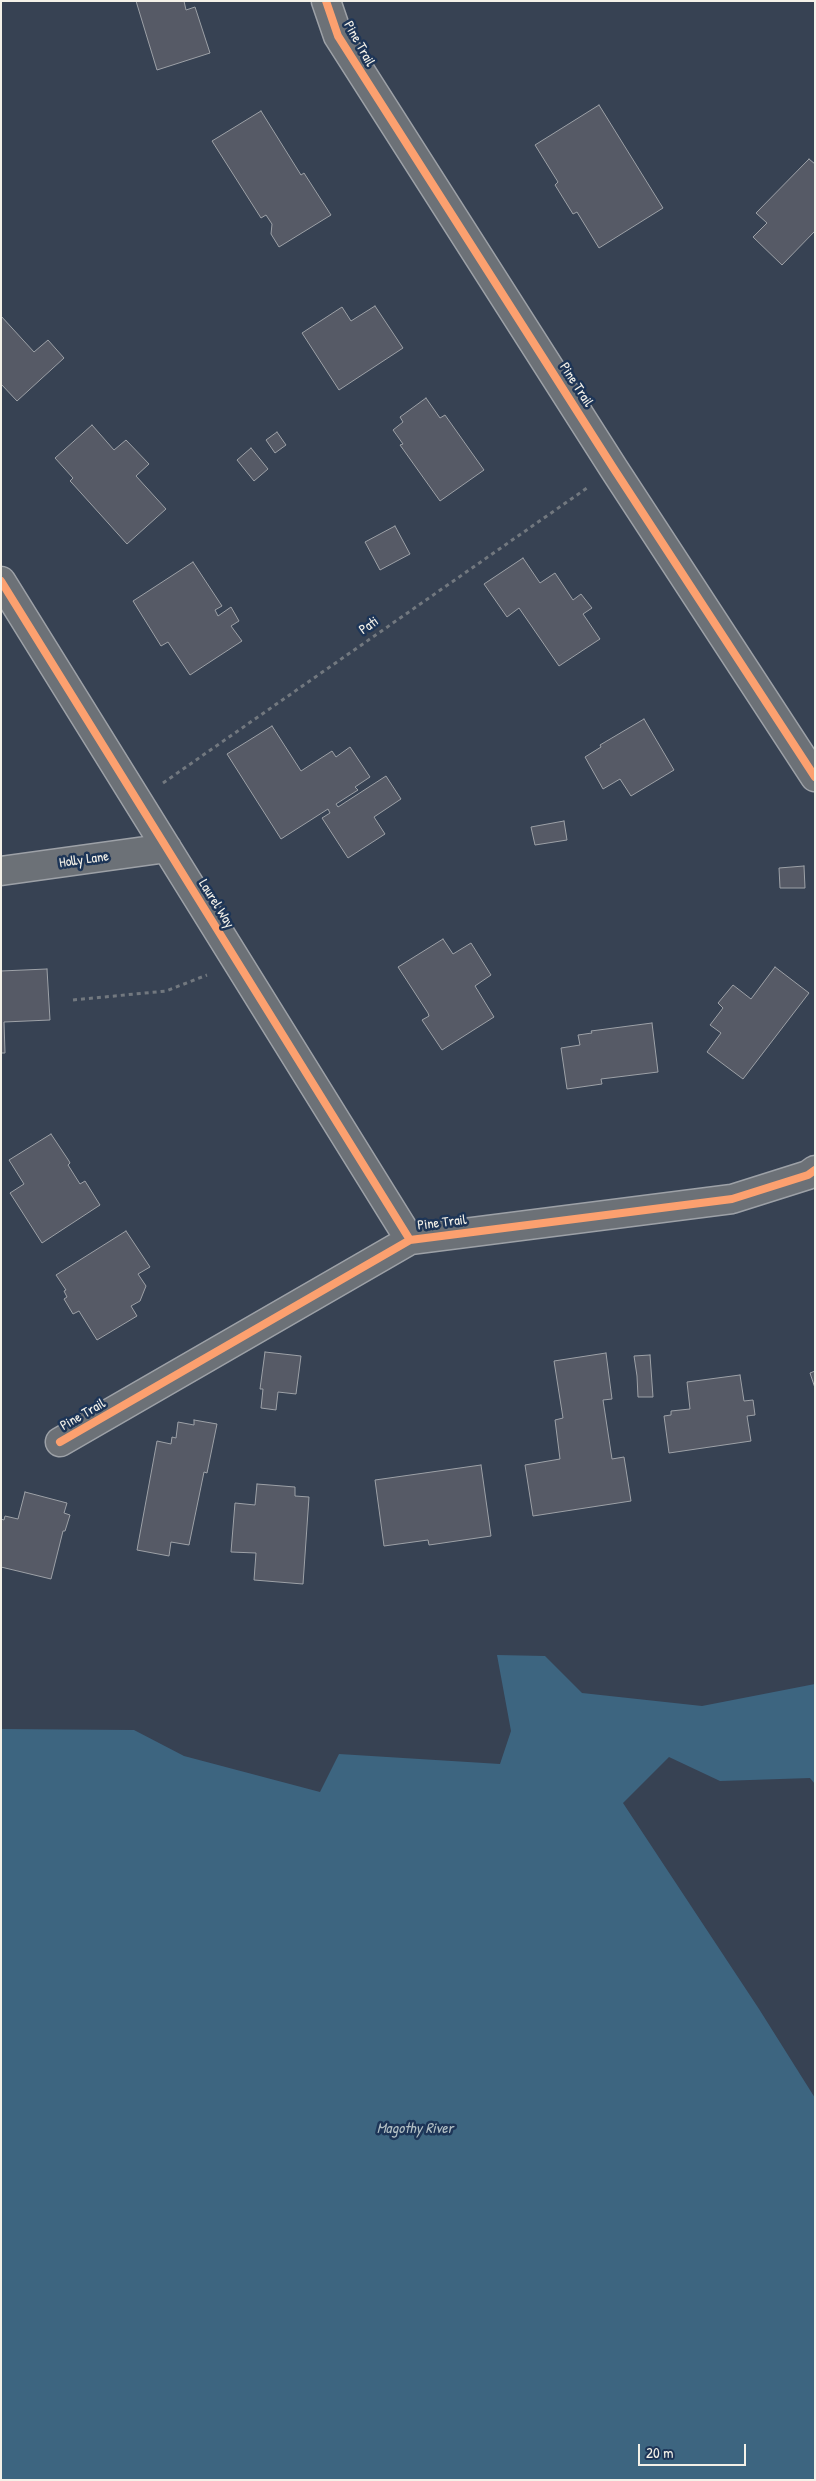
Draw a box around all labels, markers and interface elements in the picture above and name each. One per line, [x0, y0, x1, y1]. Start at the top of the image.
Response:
street label: Pine Trail [340, 18, 378, 70]
street label: Pine Trail [556, 360, 596, 410]
street label: Pati [356, 613, 382, 639]
street label: Holly Lane [58, 848, 110, 872]
street label: Laurel Way [195, 877, 237, 931]
street label: Pine Trail [417, 1212, 467, 1234]
street label: Pine Trail [57, 1395, 109, 1435]
water label: Magothy River [377, 2120, 453, 2138]
scale bar [641, 2434, 748, 2466]
text: 20 m [646, 2442, 673, 2463]

